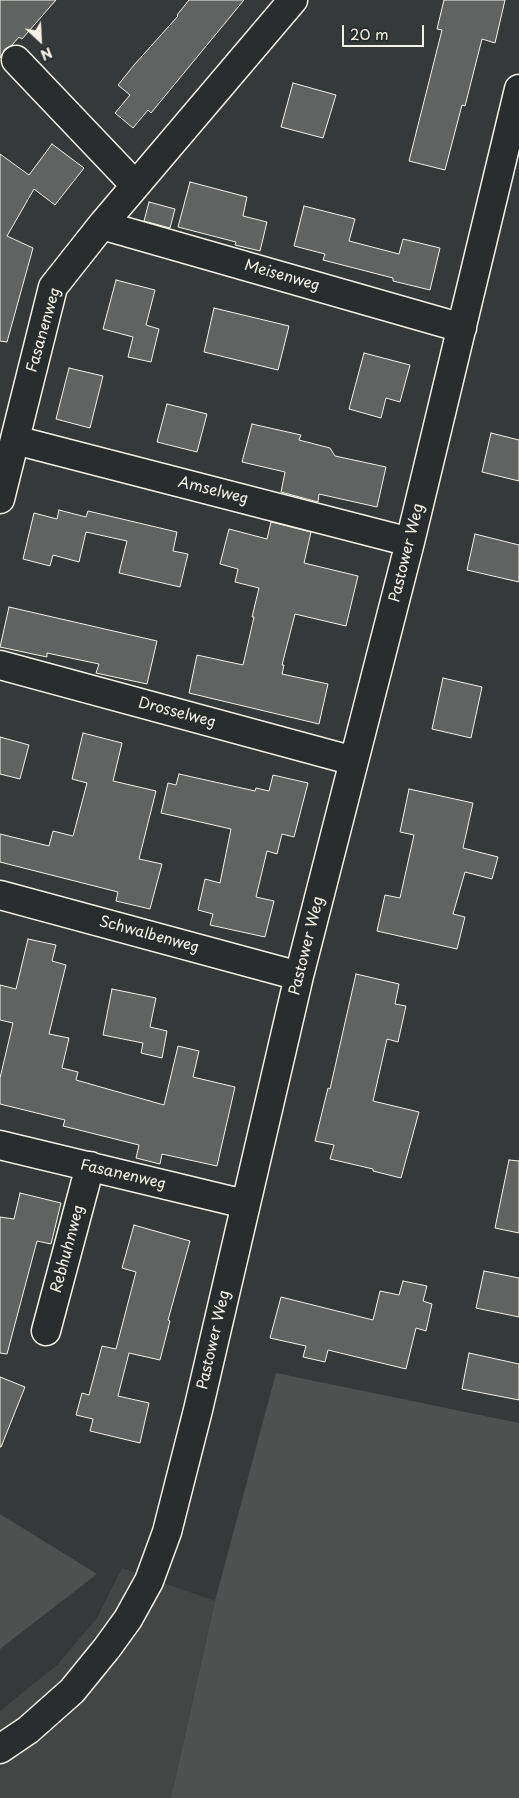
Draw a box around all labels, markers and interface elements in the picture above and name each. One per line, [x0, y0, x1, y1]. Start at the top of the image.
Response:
north arrow [15, 15, 65, 65]
scale bar [344, 15, 426, 47]
text: 20 m [350, 22, 389, 45]
text: N [37, 42, 56, 66]
street label: Meisenweg [242, 257, 322, 295]
street label: Fasanenweg [23, 286, 65, 374]
street label: Amselweg [176, 474, 250, 508]
street label: Pastower Weg [386, 502, 428, 604]
street label: Drosselweg [136, 694, 218, 732]
street label: Pastower Weg [286, 895, 328, 997]
street label: Schwalbenweg [97, 913, 201, 957]
street label: Fasanenweg [78, 1156, 168, 1194]
street label: Rebhuhnweg [48, 1203, 88, 1295]
street label: Pastower Weg [194, 1289, 234, 1391]

